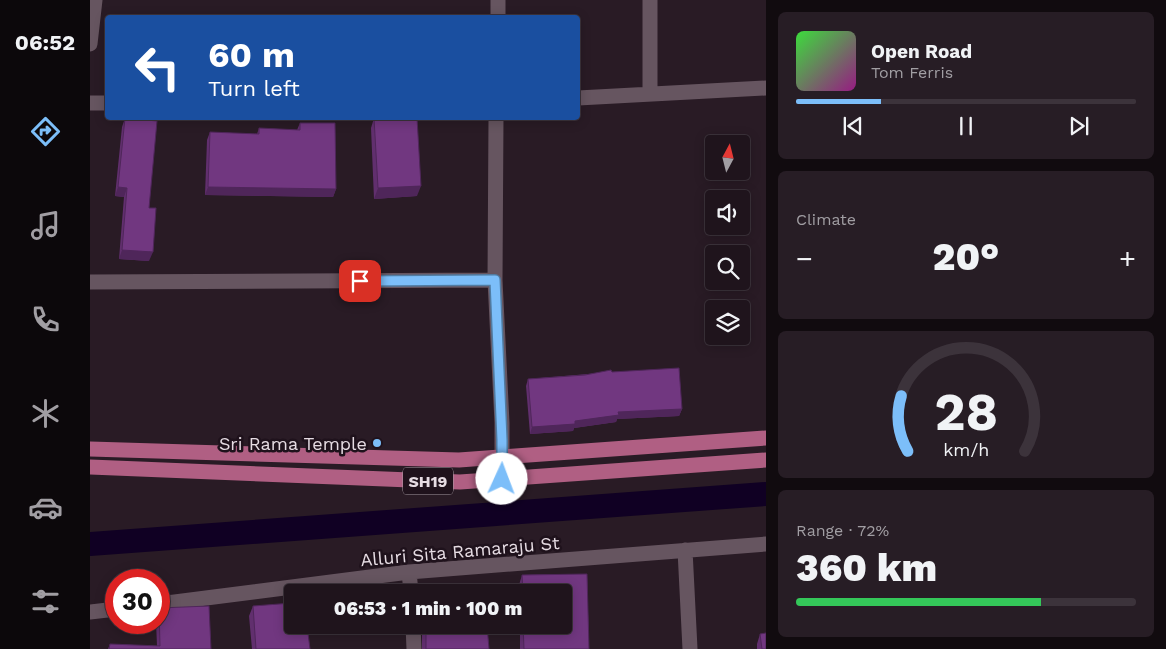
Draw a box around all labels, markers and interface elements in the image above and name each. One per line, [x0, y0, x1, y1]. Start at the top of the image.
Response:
text: 06:52 [15, 30, 75, 55]
text: 60 m [208, 34, 295, 76]
icon: left [125, 35, 190, 100]
text: Open Road [871, 40, 972, 63]
text: Tom Ferris [871, 63, 953, 82]
text: Turn left [208, 76, 300, 101]
icon: previous [839, 112, 867, 140]
icon: pause [952, 112, 980, 140]
icon: next [1065, 112, 1093, 140]
icon: directions [28, 114, 63, 149]
north arrow [705, 135, 750, 180]
map controls [705, 135, 750, 345]
button: sound [705, 190, 750, 235]
icon: music [28, 208, 63, 243]
text: Climate [796, 210, 856, 229]
text: 20° [933, 235, 999, 279]
text: − [796, 242, 813, 275]
text: + [1119, 242, 1136, 275]
button: search [705, 245, 750, 290]
pin [339, 260, 381, 302]
icon: arrive [346, 267, 374, 295]
button: layers [705, 300, 750, 345]
icon: phone [28, 302, 63, 337]
text: 28 [934, 382, 998, 443]
icon: climate [28, 396, 63, 431]
place label: Sri Rama Temple [219, 433, 367, 454]
marker: Sri Rama Temple [371, 437, 383, 449]
text: km/h [943, 439, 989, 460]
position arrow [475, 452, 527, 504]
road number: SH19 [403, 468, 453, 494]
icon: car [28, 490, 63, 525]
text: Range · 72% [796, 521, 889, 540]
street label: Alluri Sita Ramaraju St [360, 532, 561, 570]
text: 360 km [796, 546, 937, 590]
speed limit sign: 30 [105, 569, 170, 634]
icon: filters [28, 584, 63, 619]
text: 06:53 · 1 min · 100 m [334, 597, 522, 620]

